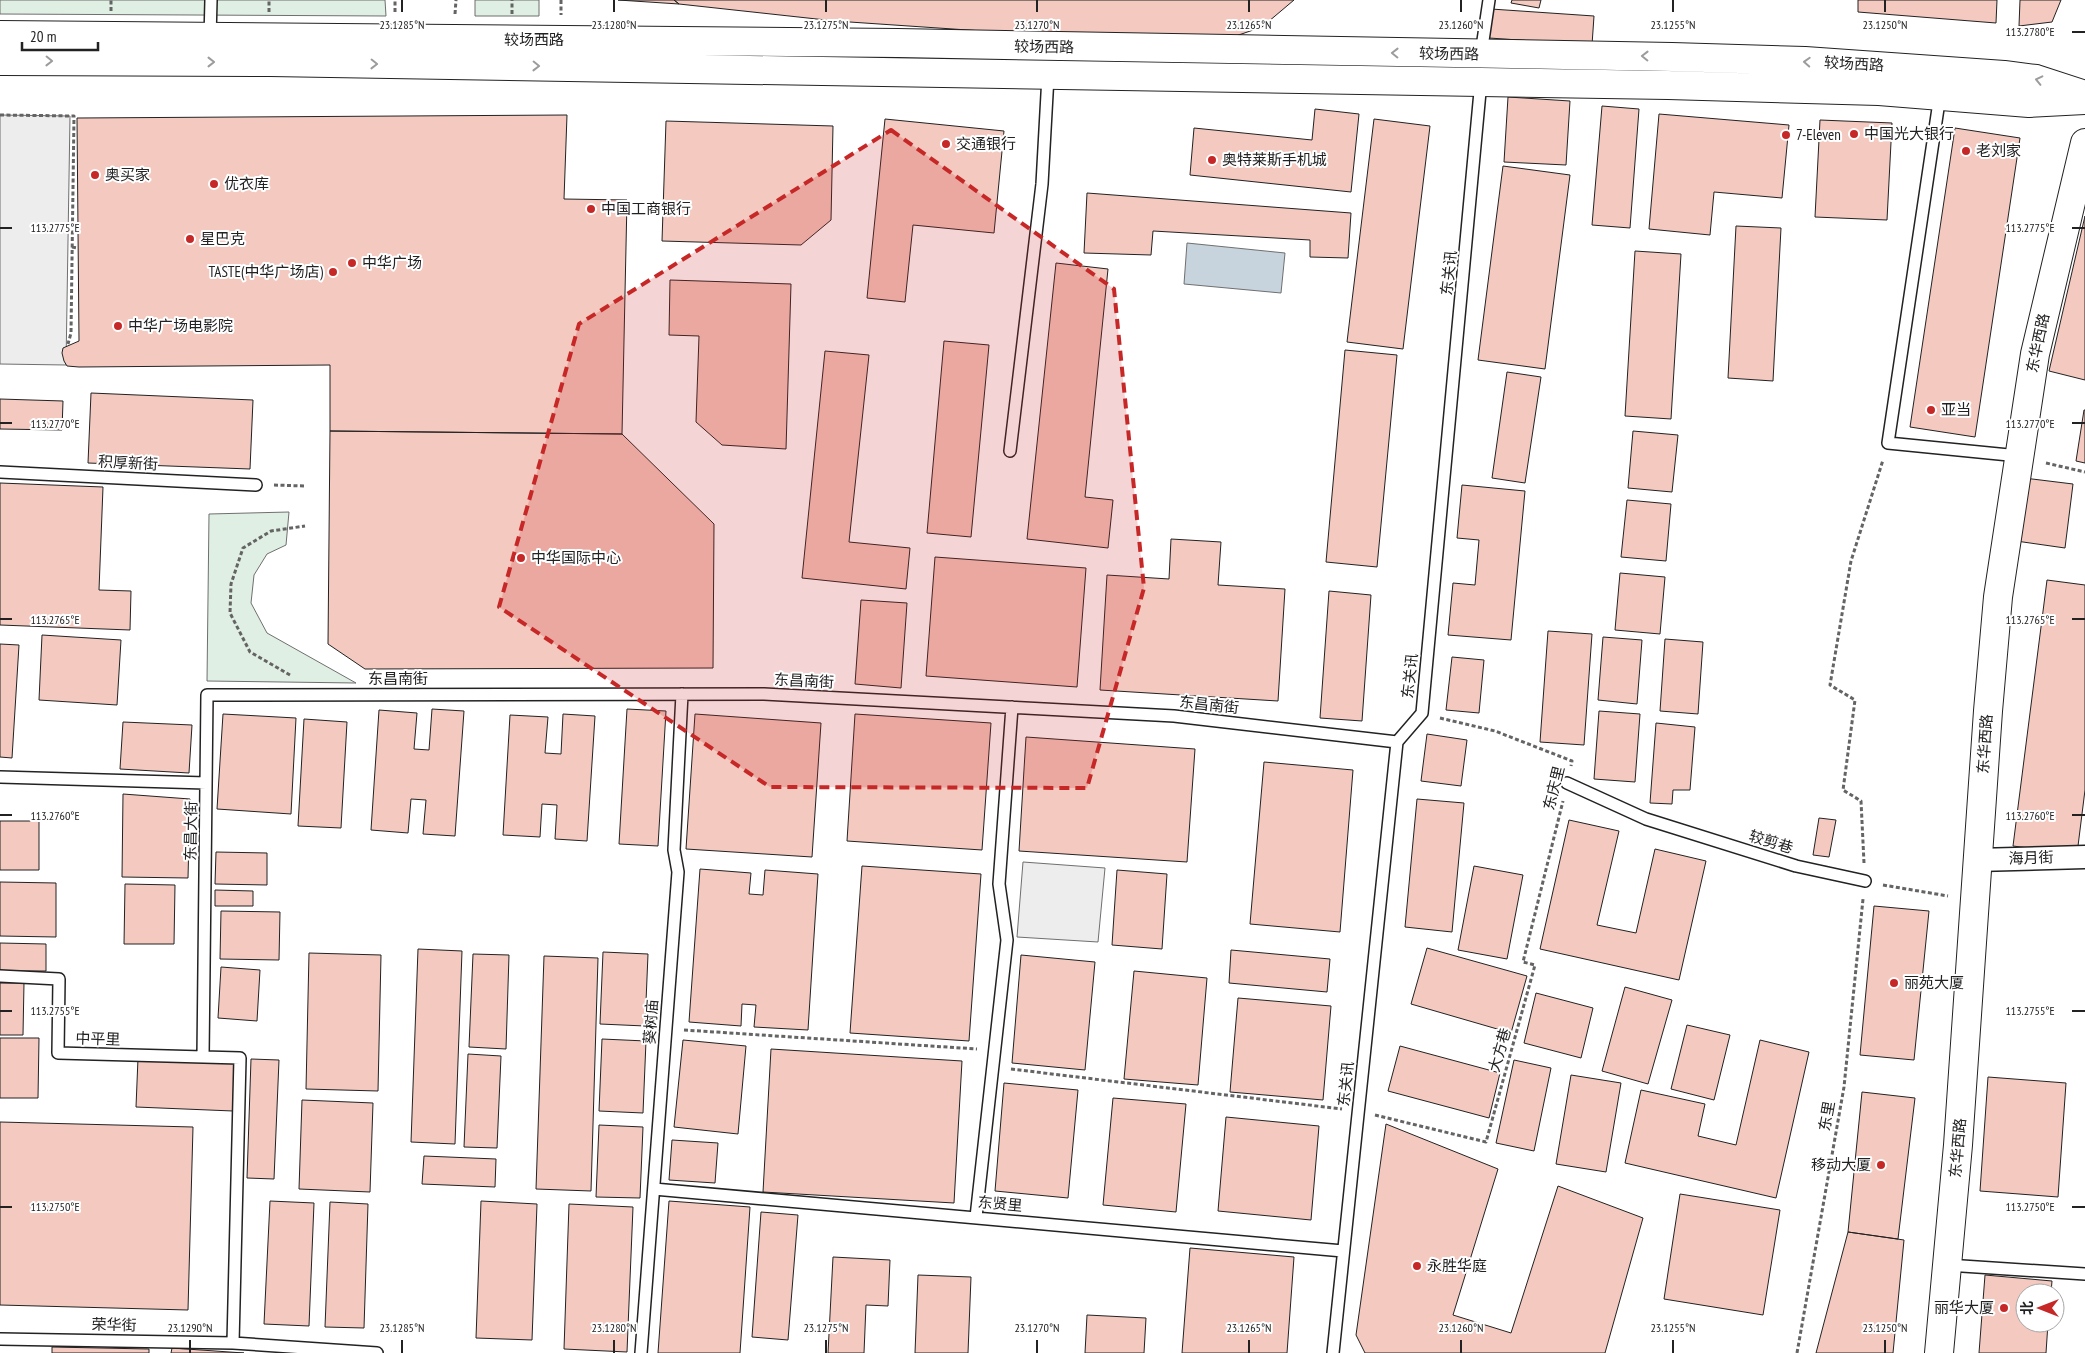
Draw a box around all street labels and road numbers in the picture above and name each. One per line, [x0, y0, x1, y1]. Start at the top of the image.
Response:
street label: 较场西路 [504, 30, 564, 49]
street label: 较场西路 [1014, 36, 1074, 57]
street label: 较场西路 [1419, 43, 1479, 64]
street label: 较场西路 [1824, 52, 1884, 75]
street label: 东关讯 [1437, 250, 1460, 296]
street label: 东华西路 [2022, 312, 2053, 374]
street label: 积厚新街 [98, 451, 158, 474]
street label: 东关讯 [1398, 653, 1421, 699]
street label: 东昌南街 [368, 669, 428, 688]
street label: 东昌南街 [774, 669, 834, 692]
street label: 东昌南街 [1178, 692, 1240, 717]
street label: 东华西路 [1973, 713, 1996, 775]
street label: 东庆里 [1539, 764, 1568, 812]
street label: 东昌大街 [180, 801, 201, 861]
street label: 较剪巷 [1747, 826, 1795, 857]
street label: 海月街 [2008, 847, 2054, 868]
street label: 葵树庙 [639, 999, 662, 1045]
street label: 大方巷 [1484, 1026, 1515, 1074]
street label: 中平里 [75, 1028, 121, 1049]
street label: 东关讯 [1334, 1061, 1357, 1107]
street label: 东里 [1815, 1099, 1838, 1132]
street label: 东华西路 [1945, 1117, 1970, 1179]
street label: 东贤里 [977, 1192, 1023, 1215]
street label: 荣华街 [91, 1315, 137, 1334]

